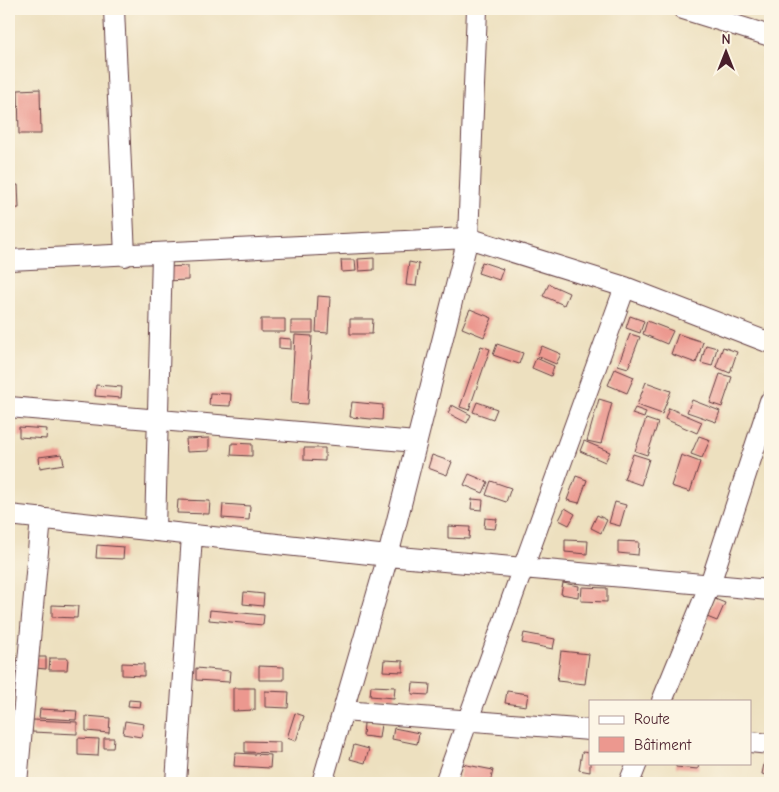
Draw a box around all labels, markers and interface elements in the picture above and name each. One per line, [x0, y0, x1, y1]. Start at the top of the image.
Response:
north arrow [702, 28, 752, 78]
text: N [721, 31, 731, 48]
legend [589, 700, 752, 764]
text: Route [634, 710, 670, 728]
text: Bâtiment [634, 736, 692, 754]

